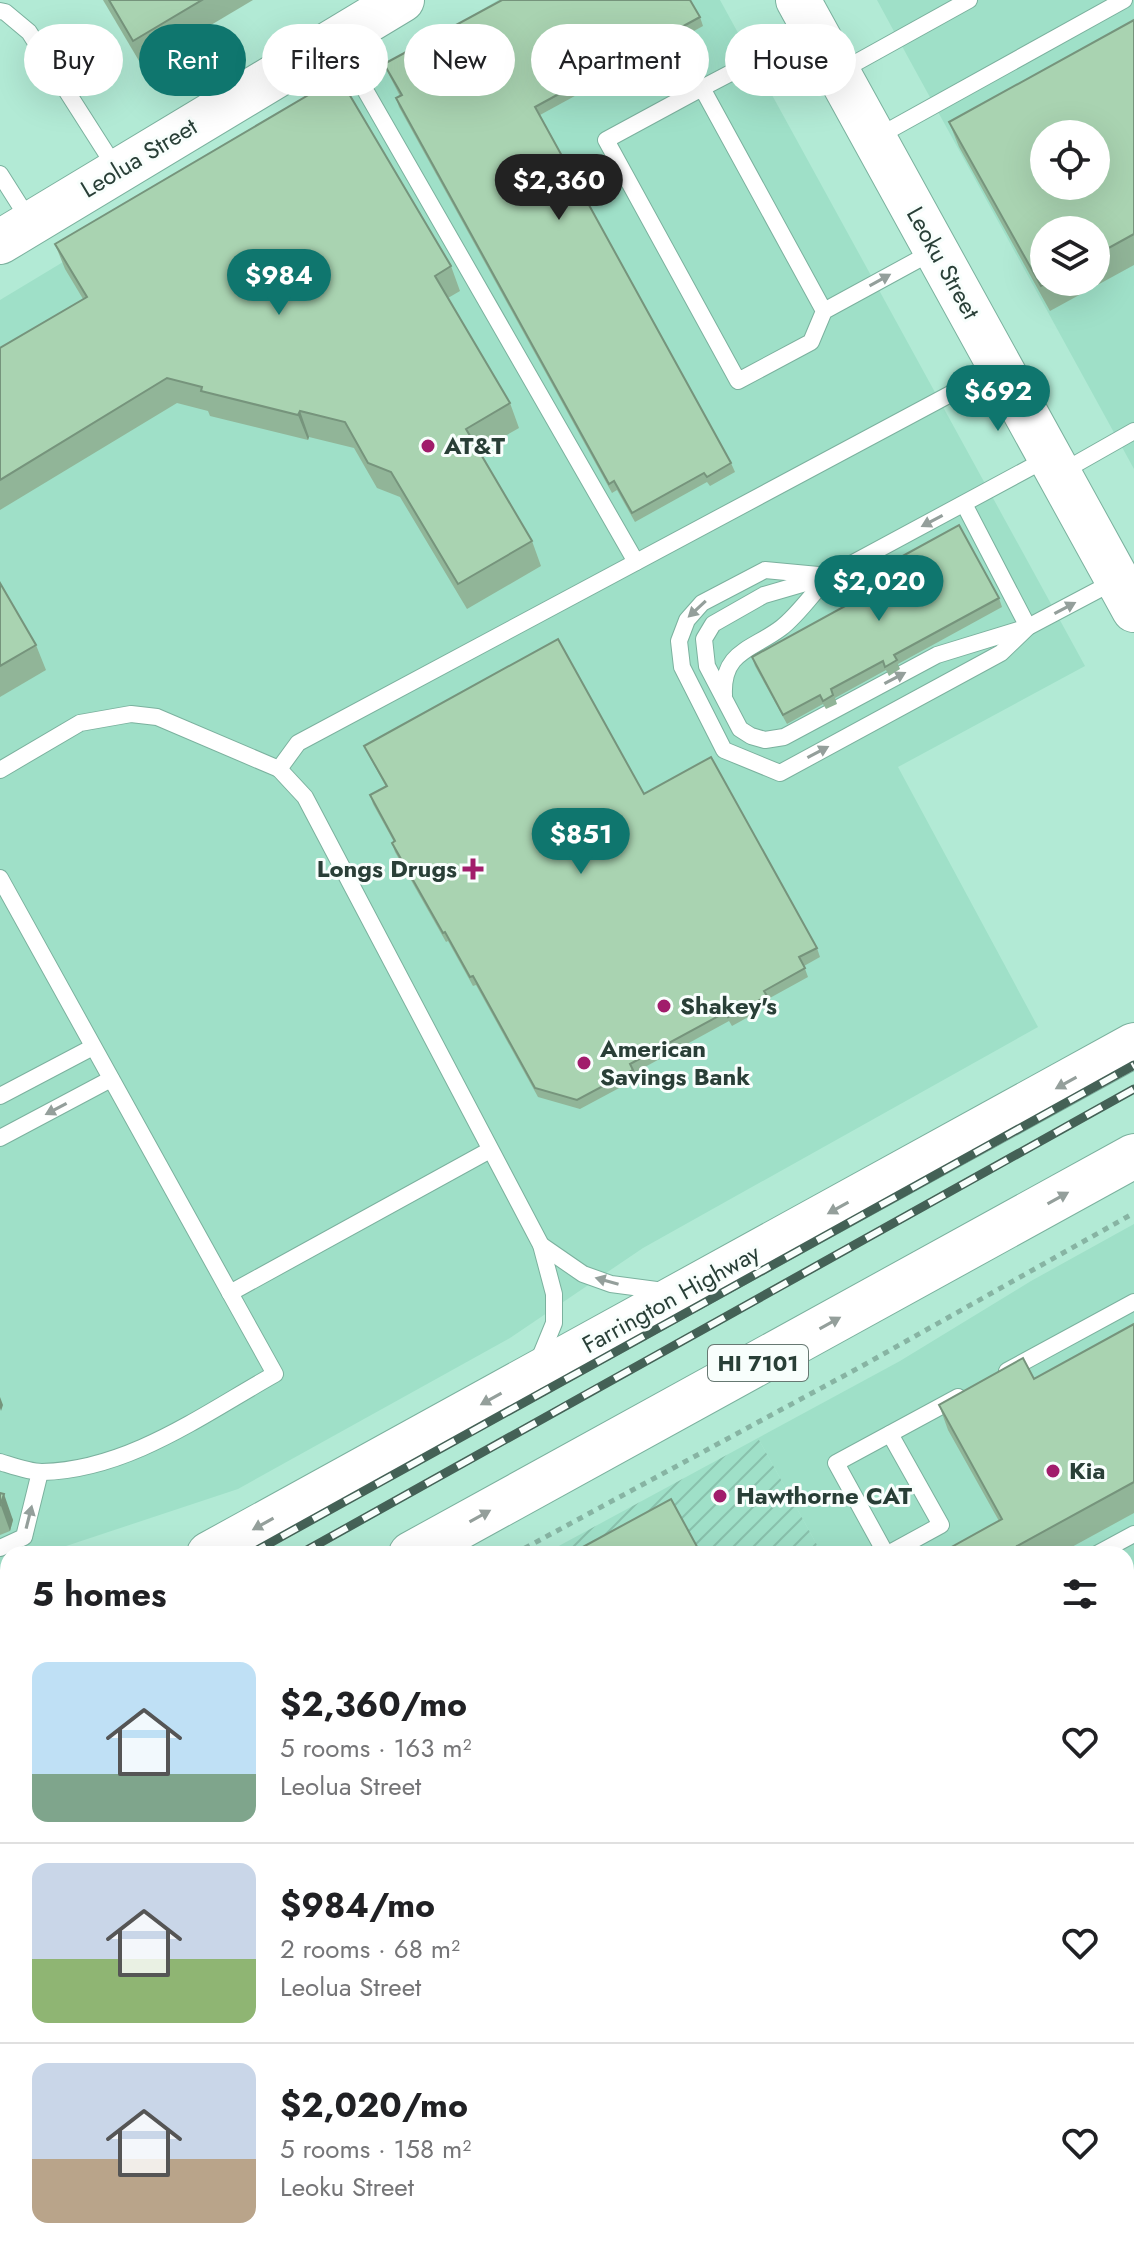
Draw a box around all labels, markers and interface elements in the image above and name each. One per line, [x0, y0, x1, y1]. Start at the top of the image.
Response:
chip: Buy [24, 24, 123, 96]
chip: Rent [139, 24, 246, 96]
chip: Filters [262, 24, 388, 96]
chip: New [404, 24, 515, 96]
chip: Apartment [531, 24, 709, 96]
chip: House [725, 24, 856, 96]
street label: Leolua Street [74, 109, 204, 206]
map controls [1030, 120, 1110, 296]
button: locate [1030, 120, 1110, 200]
pin: $2,360 [494, 154, 624, 222]
text: $2,360 [513, 161, 605, 199]
street label: Leoku Street [898, 200, 989, 326]
button: layers [1030, 216, 1110, 296]
pin: $984 [232, 249, 326, 317]
text: $984 [245, 256, 313, 294]
one-way arrow [868, 274, 891, 287]
pin: $692 [951, 365, 1045, 433]
text: $692 [964, 372, 1032, 410]
place label: AT&T [443, 428, 505, 463]
marker: AT&T [419, 437, 437, 455]
one-way arrow [921, 514, 943, 528]
pin: $2,020 [814, 555, 944, 623]
text: $2,020 [832, 562, 926, 600]
one-way arrow [688, 600, 707, 618]
one-way arrow [1054, 601, 1077, 614]
one-way arrow [883, 671, 906, 684]
one-way arrow [806, 746, 829, 759]
pin: $851 [534, 808, 628, 876]
text: $851 [550, 815, 612, 853]
place label: Longs Drugs [317, 851, 457, 886]
marker: Longs Drugs [464, 860, 482, 878]
place label: Shakey's [680, 988, 777, 1023]
marker: Shakey's [655, 997, 673, 1015]
place label: American Savings Bank [599, 1031, 750, 1094]
marker: American Savings Bank [575, 1054, 593, 1072]
one-way arrow [1054, 1076, 1077, 1089]
one-way arrow [44, 1102, 67, 1115]
one-way arrow [1047, 1191, 1069, 1205]
one-way arrow [826, 1201, 849, 1214]
street label: Farrington Highway [576, 1235, 766, 1362]
one-way arrow [594, 1274, 618, 1287]
one-way arrow [819, 1317, 842, 1330]
road number: HI 7101 [708, 1345, 808, 1381]
one-way arrow [479, 1392, 502, 1406]
place label: Kia [1069, 1453, 1105, 1488]
marker: Kia [1044, 1462, 1062, 1480]
place label: Hawthorne CAT [736, 1478, 912, 1513]
marker: Hawthorne CAT [711, 1487, 729, 1505]
one-way arrow [23, 1505, 36, 1530]
one-way arrow [469, 1510, 491, 1524]
one-way arrow [252, 1517, 274, 1531]
text: 5 homes [32, 1570, 166, 1619]
icon: filters [1058, 1572, 1102, 1616]
text: $2,360/mo [280, 1680, 467, 1729]
icon: home [96, 1694, 192, 1790]
icon: heart [1058, 1720, 1102, 1764]
text: 5 rooms · 163 m² [280, 1729, 472, 1767]
text: Leolua Street [280, 1767, 421, 1805]
text: $984/mo [280, 1881, 435, 1930]
icon: home [96, 1895, 192, 1991]
icon: heart [1058, 1921, 1102, 1965]
text: 2 rooms · 68 m² [280, 1930, 460, 1968]
text: Leolua Street [280, 1968, 421, 2006]
text: $2,020/mo [280, 2081, 468, 2130]
icon: home [96, 2095, 192, 2191]
icon: heart [1058, 2121, 1102, 2165]
text: 5 rooms · 158 m² [280, 2130, 471, 2168]
text: Leoku Street [280, 2168, 414, 2206]

